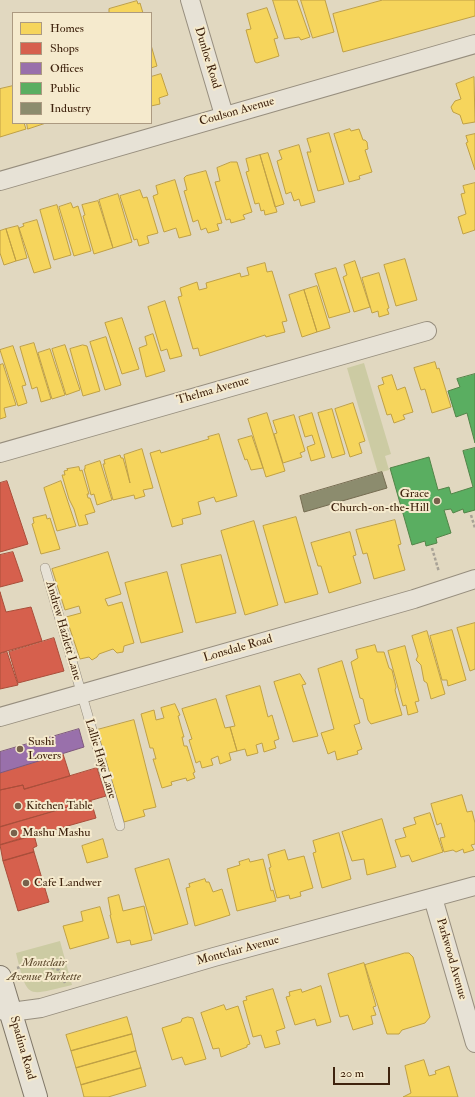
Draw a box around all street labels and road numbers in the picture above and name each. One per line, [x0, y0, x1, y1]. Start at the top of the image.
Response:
street label: Dunloe Road [191, 25, 223, 91]
street label: Coulson Avenue [198, 94, 276, 130]
street label: Thelma Avenue [175, 374, 251, 408]
street label: Andrew Hazlett Lane [42, 580, 84, 682]
street label: Lonsdale Road [202, 632, 274, 666]
street label: Lallie Haye Lane [81, 717, 119, 801]
street label: Parkwood Avenue [433, 917, 469, 1001]
street label: Montclair Avenue [195, 933, 281, 969]
street label: Spadina Road [6, 1015, 38, 1081]

